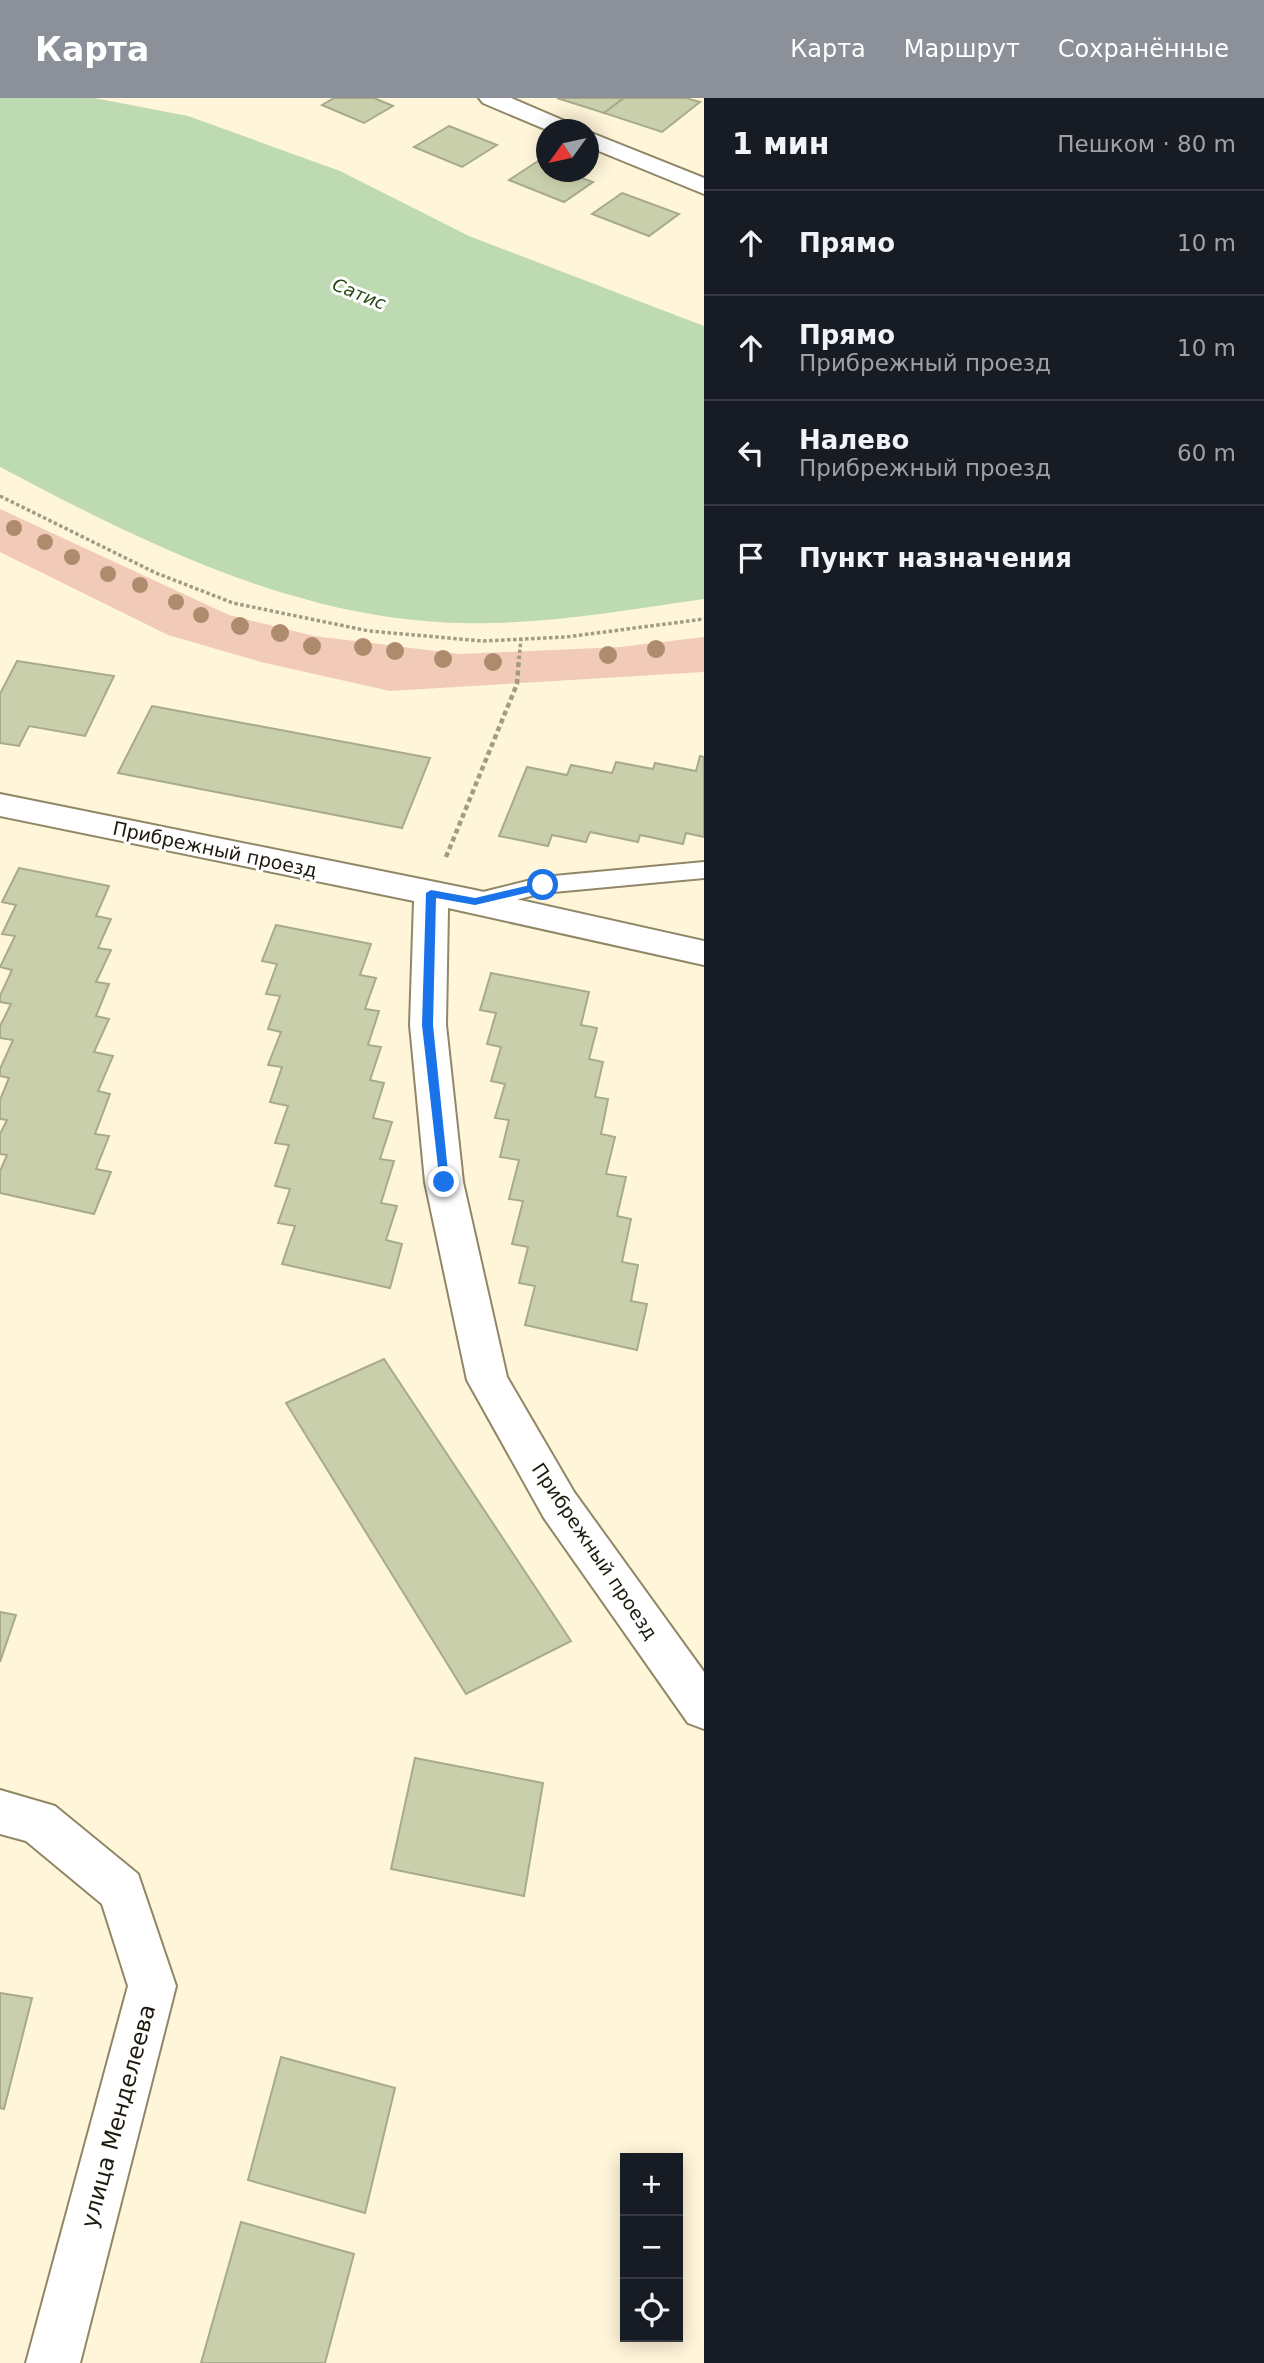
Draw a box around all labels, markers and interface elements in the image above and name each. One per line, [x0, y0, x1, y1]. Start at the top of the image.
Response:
text: Карта [35, 30, 149, 69]
text: Карта [790, 35, 866, 63]
text: Маршрут [904, 35, 1020, 63]
text: Сохранённые [1058, 35, 1229, 63]
north arrow [536, 119, 599, 182]
text: 1 мин [732, 126, 830, 161]
text: Пешком · 80 m [1057, 131, 1236, 157]
icon: ahead [732, 224, 770, 262]
text: Прямо [799, 228, 895, 258]
text: 10 m [1177, 230, 1236, 256]
water label: Сатис [329, 273, 389, 314]
text: Прямо [799, 320, 895, 350]
icon: ahead [732, 329, 770, 367]
text: 10 m [1177, 335, 1236, 361]
text: Прибрежный проезд [799, 350, 1051, 376]
text: Налево [799, 425, 909, 455]
icon: left [732, 434, 770, 472]
text: 60 m [1177, 440, 1236, 466]
text: Прибрежный проезд [799, 455, 1051, 481]
icon: arrive [732, 539, 770, 577]
text: Пункт назначения [799, 543, 1072, 573]
street label: Прибрежный проезд [111, 817, 319, 881]
route start [527, 869, 558, 900]
route end [428, 1166, 459, 1197]
street label: Прибрежный проезд [528, 1459, 662, 1643]
street label: улица Менделеева [76, 2002, 160, 2230]
map controls [620, 2153, 683, 2342]
button: + [620, 2153, 683, 2216]
button: − [620, 2216, 683, 2279]
button: locate [620, 2279, 683, 2342]

